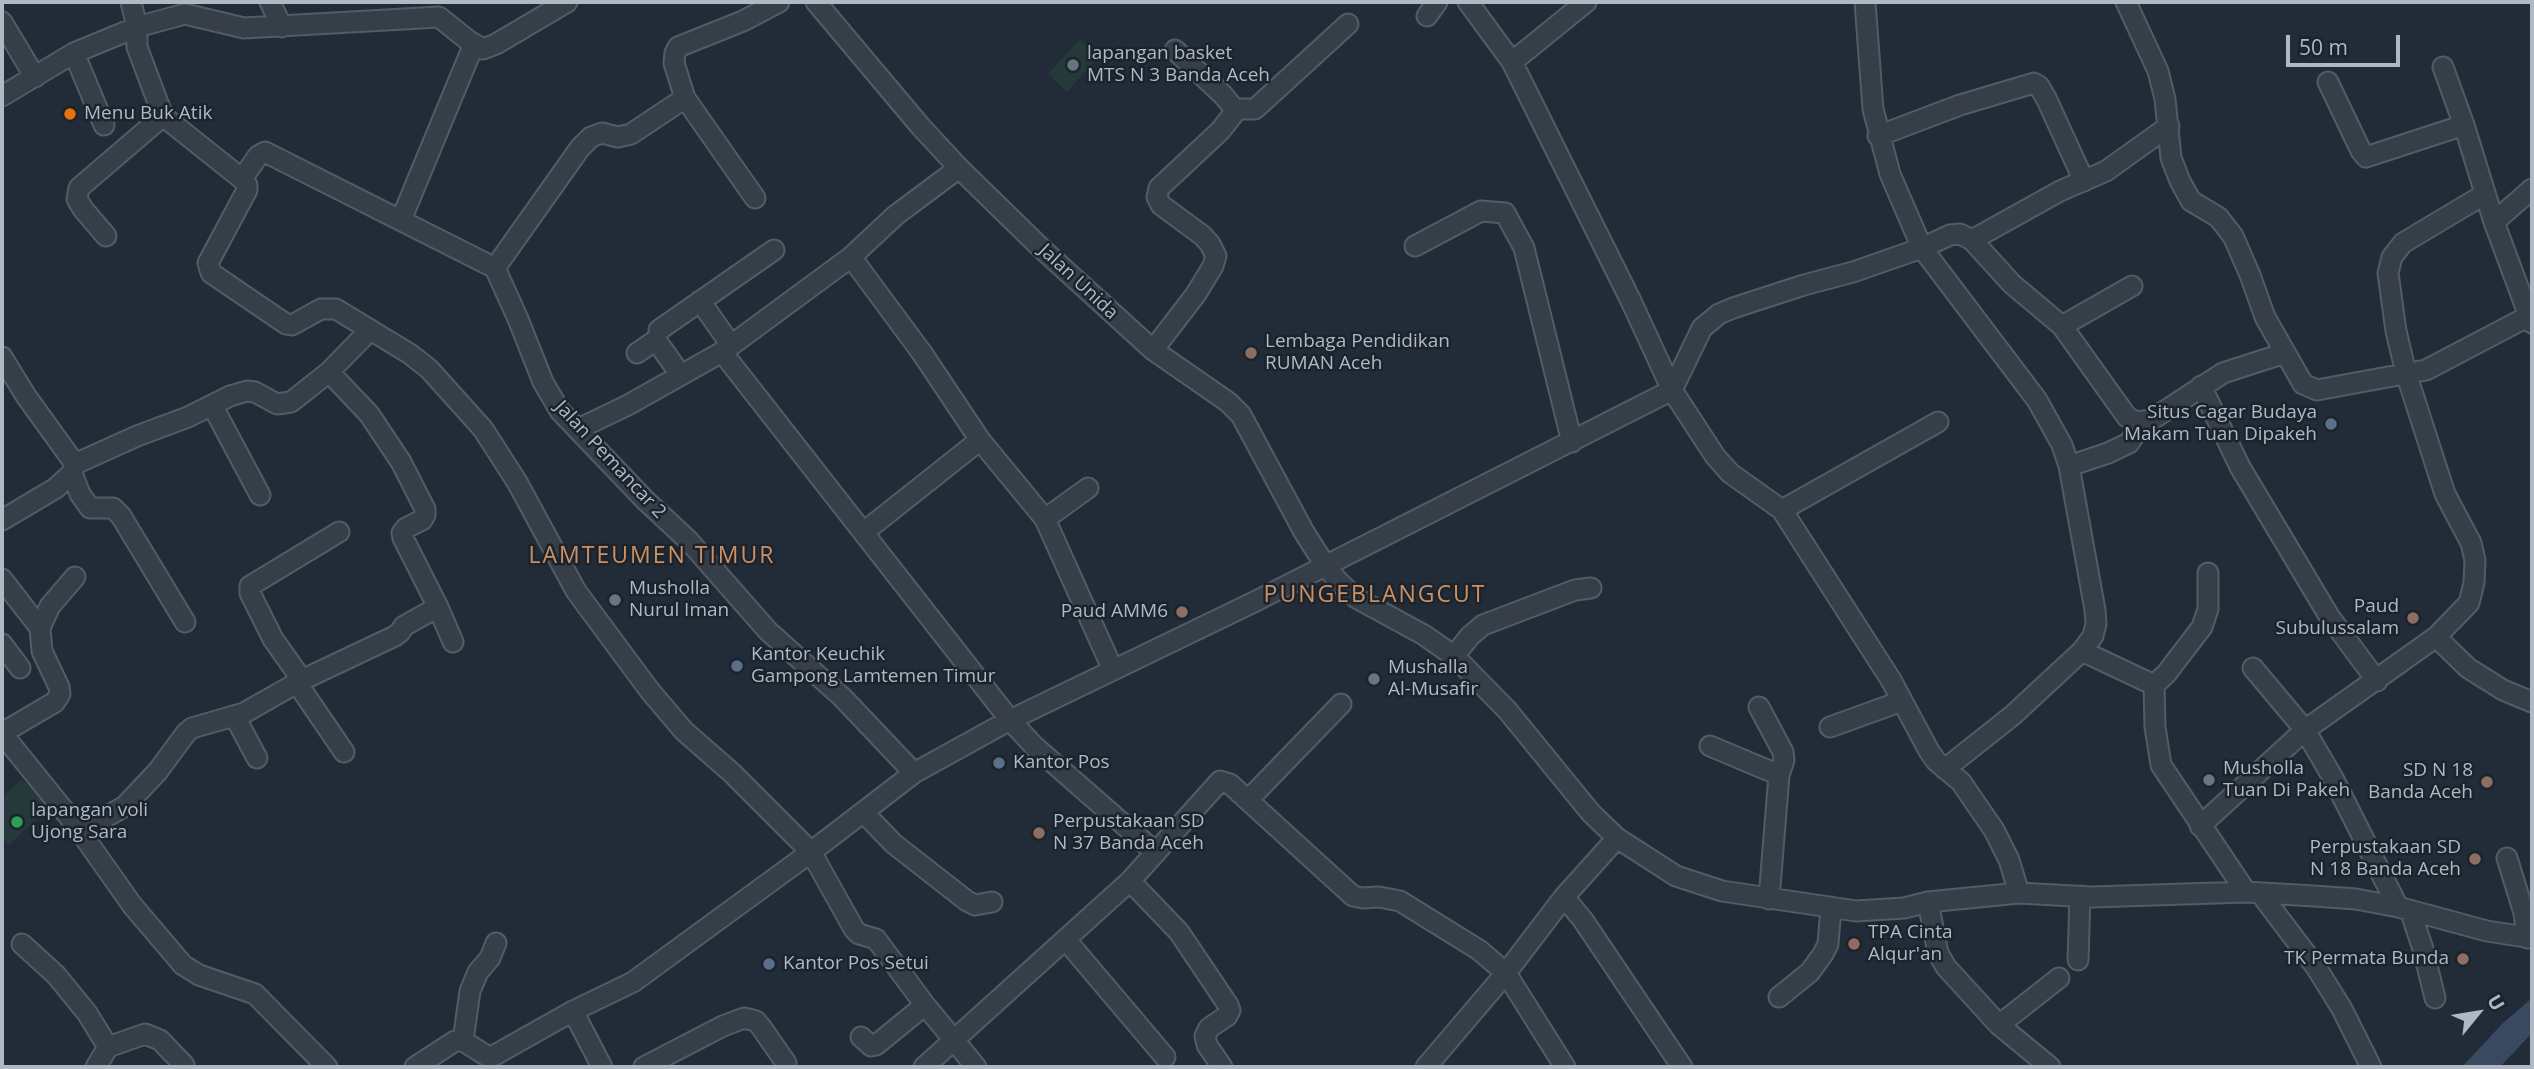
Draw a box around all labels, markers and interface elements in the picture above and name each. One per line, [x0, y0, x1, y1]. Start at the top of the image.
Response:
scale bar [2289, 21, 2403, 65]
text: 50 m [2299, 33, 2348, 61]
place label: lapangan basket MTS N 3 Banda Aceh [1087, 43, 1270, 87]
marker: lapangan basket MTS N 3 Banda Aceh [1065, 57, 1081, 73]
place label: Menu Buk Atik [84, 103, 212, 125]
marker: Menu Buk Atik [62, 106, 78, 122]
street label: Jalan Unida [1034, 240, 1122, 324]
place label: Lembaga Pendidikan RUMAN Aceh [1265, 331, 1450, 375]
marker: Lembaga Pendidikan RUMAN Aceh [1243, 345, 1259, 361]
street label: Jalan Pemancar 2 [550, 396, 670, 524]
place label: Situs Cagar Budaya Makam Tuan Dipakeh [2124, 402, 2317, 446]
marker: Situs Cagar Budaya Makam Tuan Dipakeh [2323, 416, 2339, 432]
district label: LAMTEUMEN TIMUR [530, 542, 774, 570]
place label: Musholla Nurul Iman [629, 578, 729, 622]
district label: PUNGEBLANGCUT [1265, 581, 1485, 609]
marker: Musholla Nurul Iman [607, 592, 623, 608]
place label: Paud Subulussalam [2276, 596, 2399, 640]
place label: Paud AMM6 [1061, 601, 1168, 623]
marker: Paud AMM6 [1174, 604, 1190, 620]
marker: Paud Subulussalam [2405, 610, 2421, 626]
place label: Kantor Keuchik Gampong Lamtemen Timur [751, 644, 996, 688]
place label: Mushalla Al-Musafir [1388, 657, 1478, 701]
marker: Kantor Keuchik Gampong Lamtemen Timur [729, 658, 745, 674]
marker: Mushalla Al-Musafir [1366, 671, 1382, 687]
place label: Kantor Pos [1013, 752, 1110, 774]
marker: Kantor Pos [991, 755, 1007, 771]
place label: Musholla Tuan Di Pakeh [2223, 758, 2350, 802]
place label: SD N 18 Banda Aceh [2368, 760, 2473, 804]
marker: Musholla Tuan Di Pakeh [2201, 772, 2217, 788]
marker: SD N 18 Banda Aceh [2479, 774, 2495, 790]
place label: lapangan voli Ujong Sara [31, 800, 148, 844]
place label: Perpustakaan SD N 37 Banda Aceh [1053, 811, 1204, 855]
marker: lapangan voli Ujong Sara [9, 814, 25, 830]
marker: Perpustakaan SD N 37 Banda Aceh [1031, 825, 1047, 841]
place label: Perpustakaan SD N 18 Banda Aceh [2310, 837, 2461, 881]
marker: Perpustakaan SD N 18 Banda Aceh [2467, 851, 2483, 867]
place label: TPA Cinta Alqur'an [1868, 922, 1953, 966]
marker: TPA Cinta Alqur'an [1846, 936, 1862, 952]
place label: TK Permata Bunda [2284, 948, 2449, 970]
marker: TK Permata Bunda [2455, 951, 2471, 967]
place label: Kantor Pos Setui [783, 953, 929, 975]
marker: Kantor Pos Setui [761, 956, 777, 972]
north arrow [2443, 978, 2513, 1048]
text: U [2481, 990, 2511, 1015]

